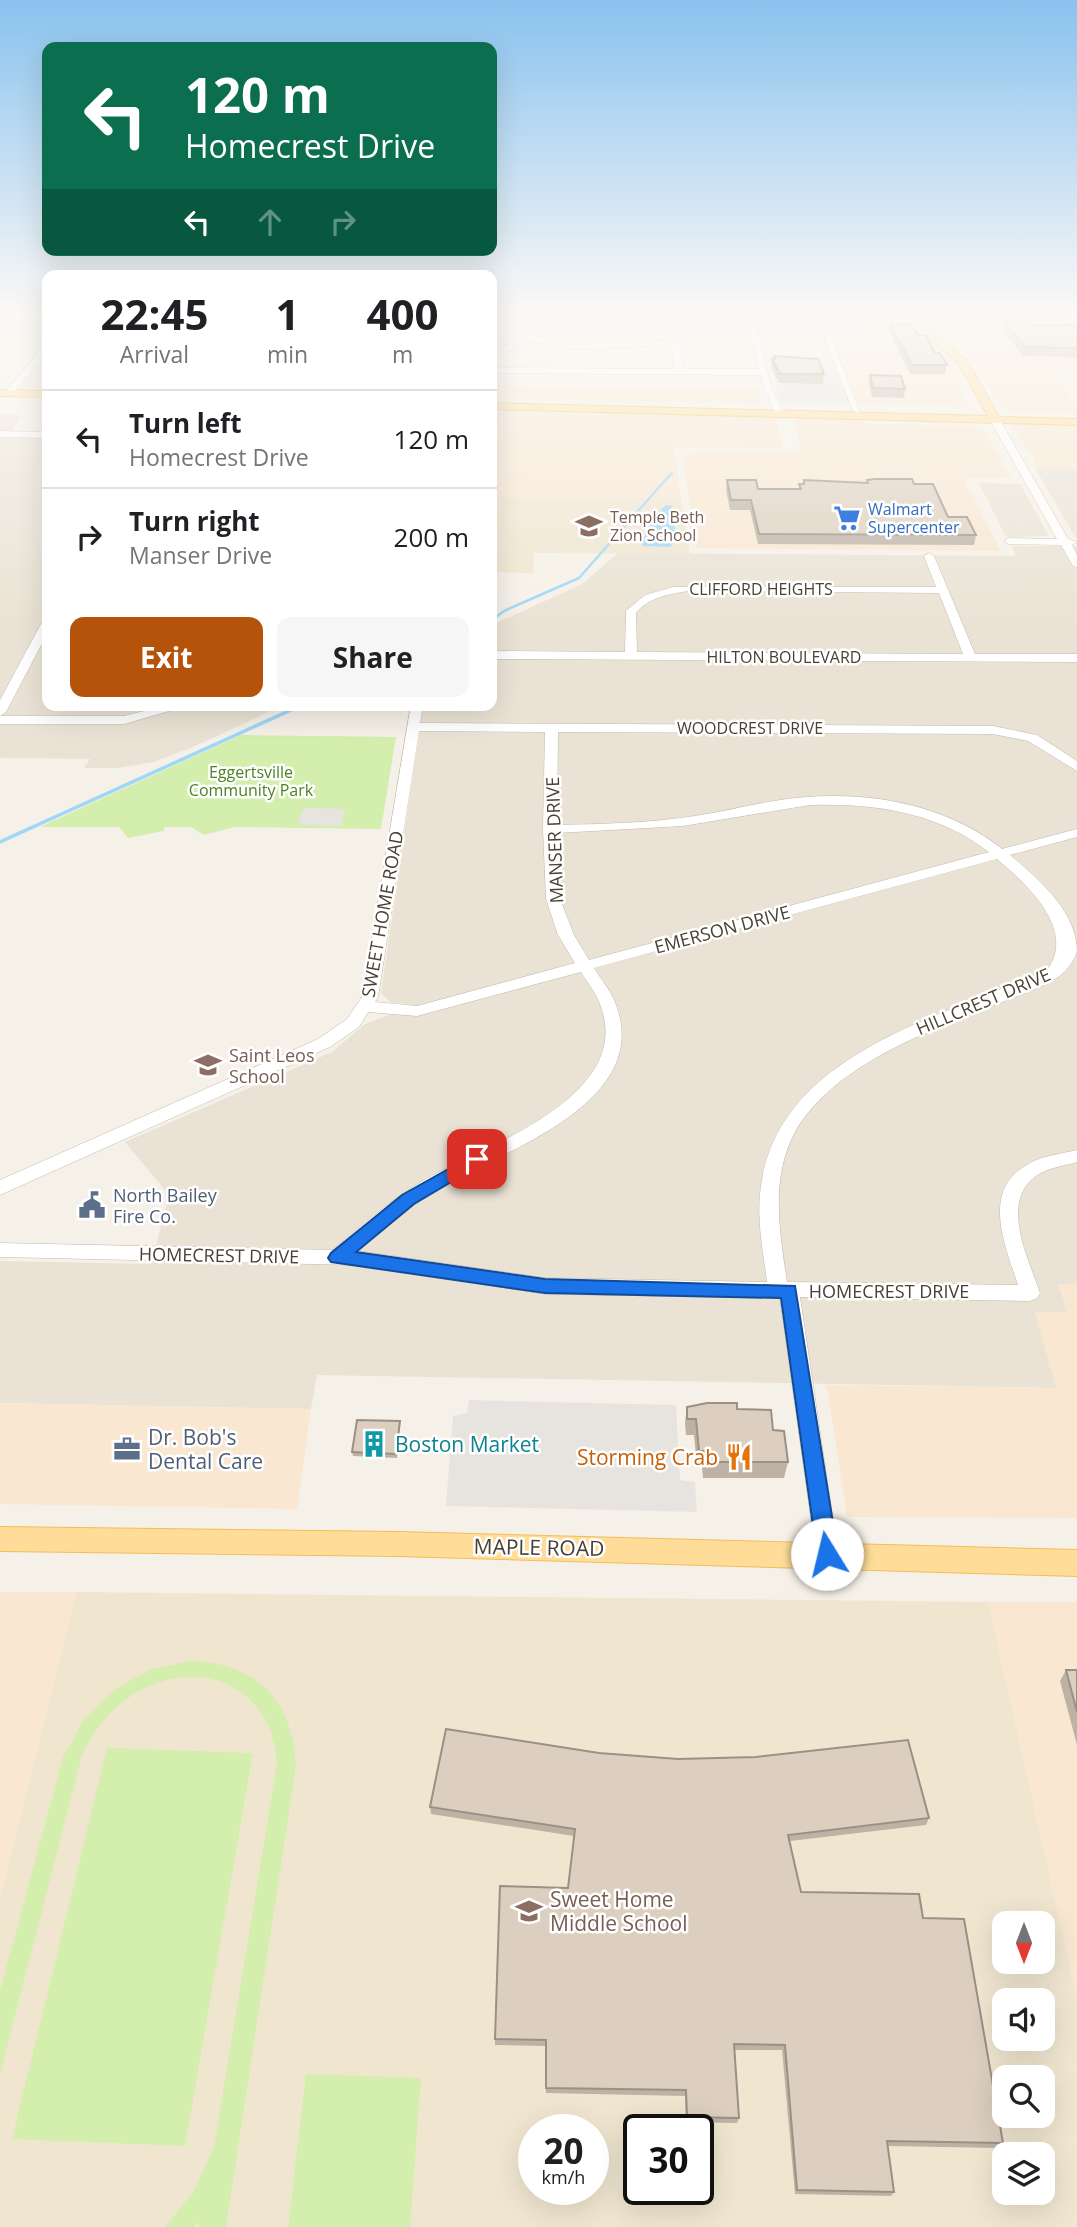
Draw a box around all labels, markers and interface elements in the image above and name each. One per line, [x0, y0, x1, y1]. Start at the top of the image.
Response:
text: 120 m [185, 61, 330, 127]
icon: left [70, 70, 161, 161]
text: Homecrest Drive [185, 124, 435, 167]
icon: left [178, 203, 216, 241]
icon: ahead [251, 203, 289, 241]
icon: right [324, 203, 362, 241]
text: 22:45 [100, 285, 208, 342]
text: 1 [275, 285, 300, 342]
text: 400 [367, 285, 439, 342]
text: Arrival [120, 338, 189, 370]
text: min [267, 338, 308, 370]
text: m [392, 338, 413, 370]
text: Turn left [129, 405, 241, 441]
icon: left [70, 420, 108, 458]
text: 120 m [394, 421, 469, 457]
text: Homecrest Drive [129, 441, 309, 473]
place label: Walmart Supercenter [868, 498, 960, 538]
text: Turn right [129, 503, 260, 539]
supermarket icon: Walmart Supercenter [832, 503, 862, 533]
place label: Temple Beth Zion School [610, 506, 704, 546]
school or university icon: Temple Beth Zion School [574, 511, 604, 541]
icon: right [70, 518, 108, 556]
text: 200 m [394, 519, 469, 555]
text: Manser Drive [129, 539, 272, 571]
street label: CLIFFORD HEIGHTS [689, 578, 833, 600]
button: Exit [70, 617, 263, 697]
button: Share [277, 617, 469, 697]
street label: HILTON BOULEVARD [707, 646, 861, 668]
street label: WOODCREST DRIVE [677, 717, 823, 739]
park label: Eggertsville Community Park [189, 761, 314, 801]
street label: MANSER DRIVE [540, 776, 568, 904]
street label: SWEET HOME ROAD [356, 829, 408, 999]
street label: EMERSON DRIVE [652, 899, 792, 959]
street label: HILLCREST DRIVE [912, 962, 1054, 1040]
place label: Saint Leos School [229, 1043, 314, 1088]
school or university icon: Saint Leos School [193, 1050, 223, 1080]
pin [447, 1129, 507, 1189]
icon: arrive [458, 1140, 496, 1178]
place label: North Bailey Fire Co. [113, 1183, 218, 1228]
public building icon: North Bailey Fire Co. [77, 1190, 107, 1220]
street label: HOMECREST DRIVE [139, 1242, 299, 1268]
street label: HOMECREST DRIVE [809, 1279, 969, 1303]
place label: Dr. Bob's Dental Care [148, 1423, 263, 1475]
building icon: Boston Market [359, 1429, 389, 1459]
place label: Boston Market [395, 1430, 539, 1458]
office icon: Dr. Bob's Dental Care [112, 1434, 142, 1464]
restaurant icon: Storming Crab [724, 1442, 754, 1472]
place label: Storming Crab [577, 1443, 718, 1471]
position arrow [790, 1517, 864, 1591]
street label: MAPLE ROAD [473, 1532, 605, 1562]
place label: Sweet Home Middle School [550, 1885, 687, 1937]
school or university icon: Sweet Home Middle School [514, 1896, 544, 1926]
north arrow [992, 1911, 1055, 1974]
map controls [992, 1911, 1055, 2205]
button: sound [992, 1988, 1055, 2051]
button: search [992, 2065, 1055, 2128]
speed limit sign: 30 [623, 2114, 714, 2205]
text: 20 [543, 2127, 584, 2174]
button: layers [992, 2142, 1055, 2205]
text: km/h [542, 2165, 585, 2189]

